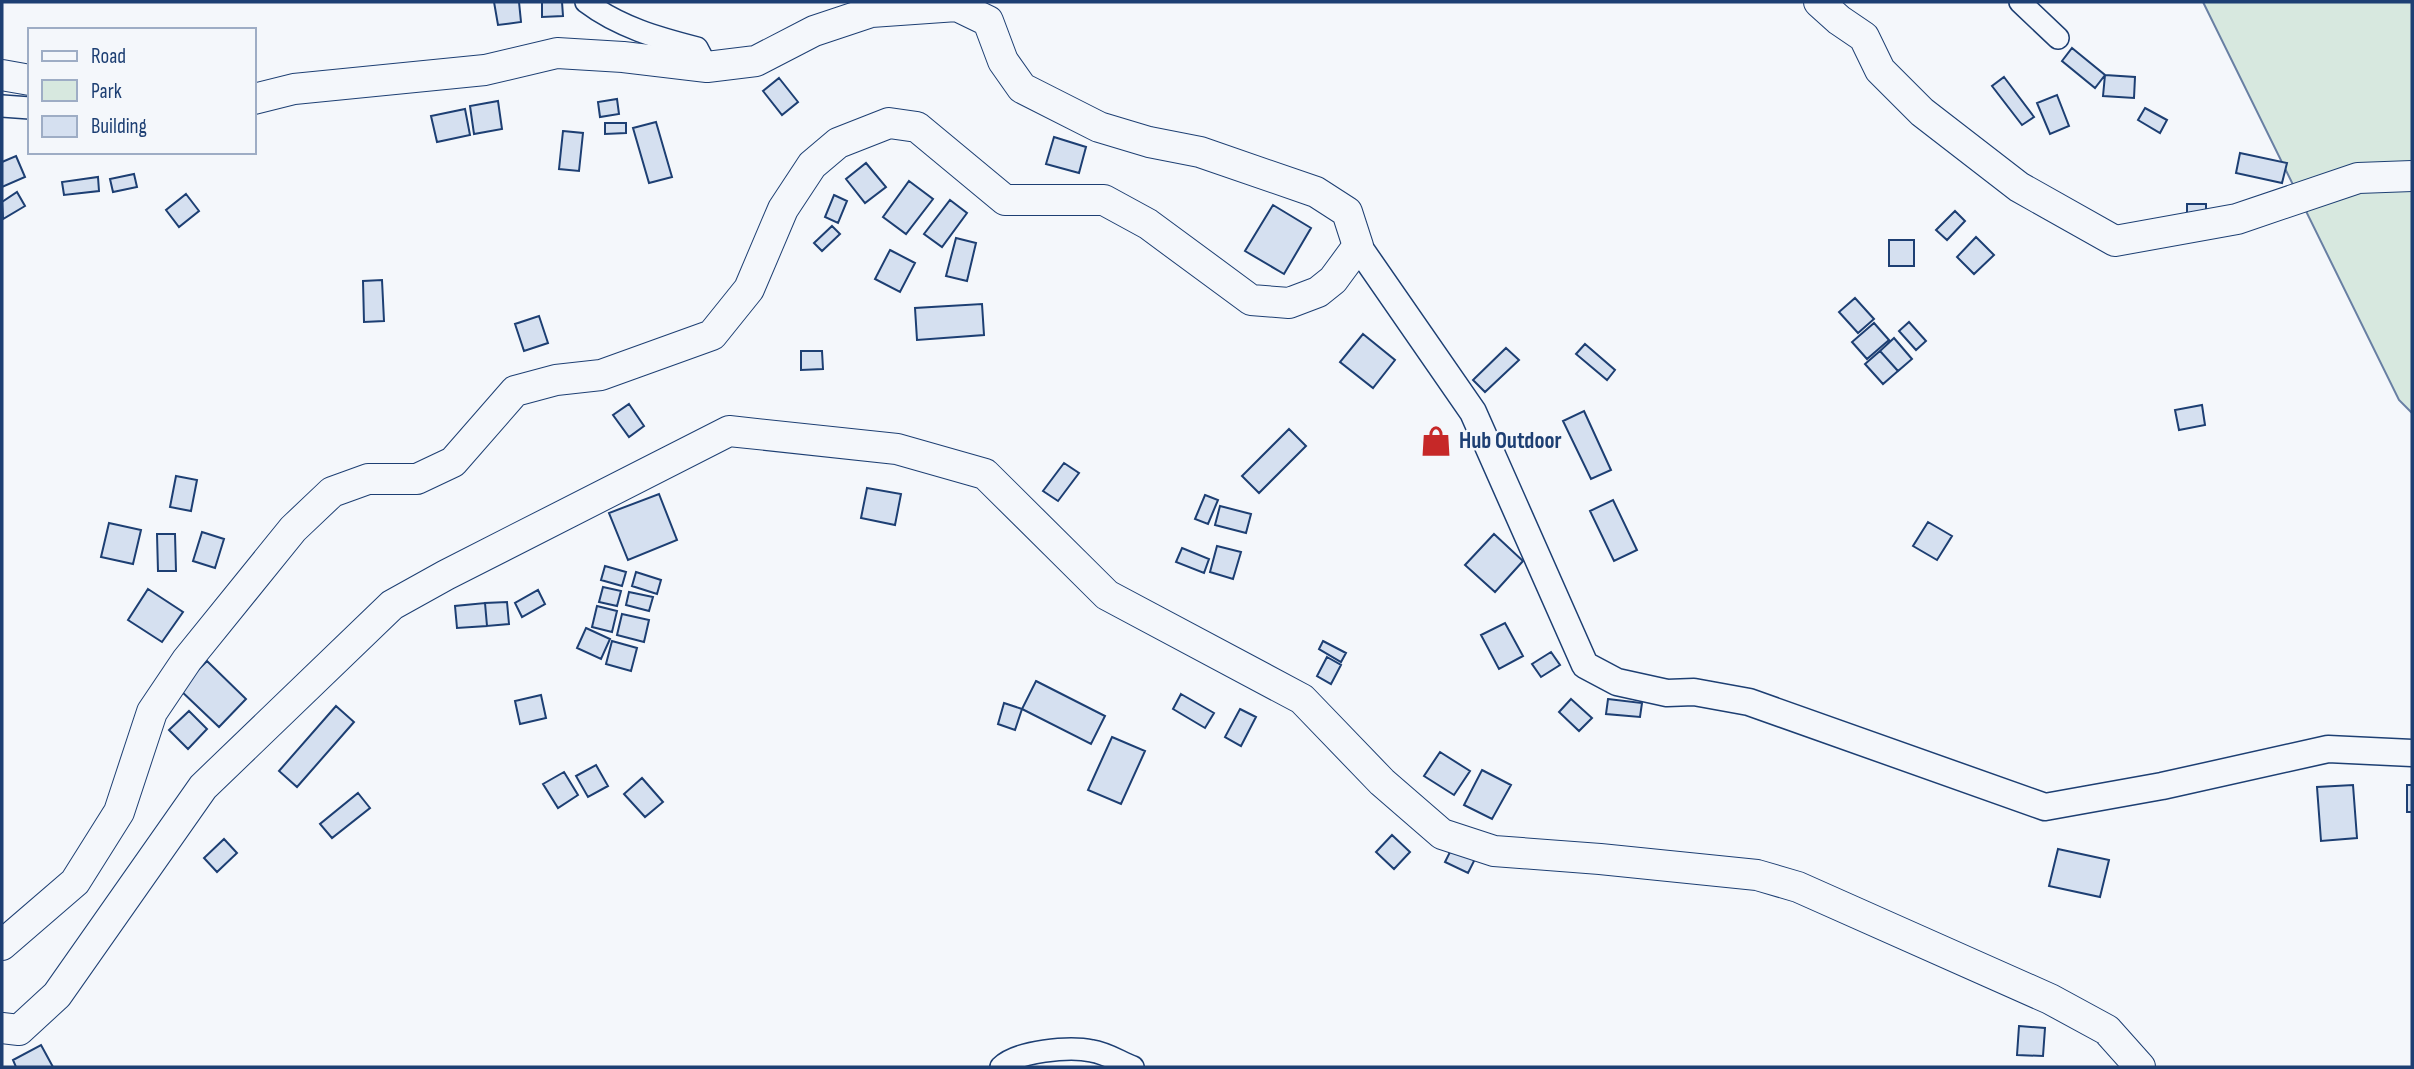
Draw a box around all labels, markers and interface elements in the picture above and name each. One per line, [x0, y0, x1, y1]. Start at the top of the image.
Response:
legend [28, 28, 256, 154]
text: Road [91, 44, 126, 69]
text: Park [91, 79, 122, 104]
text: Building [91, 114, 147, 139]
shop icon: Hub Outdoor [1419, 424, 1453, 458]
place label: Hub Outdoor [1459, 427, 1562, 455]

